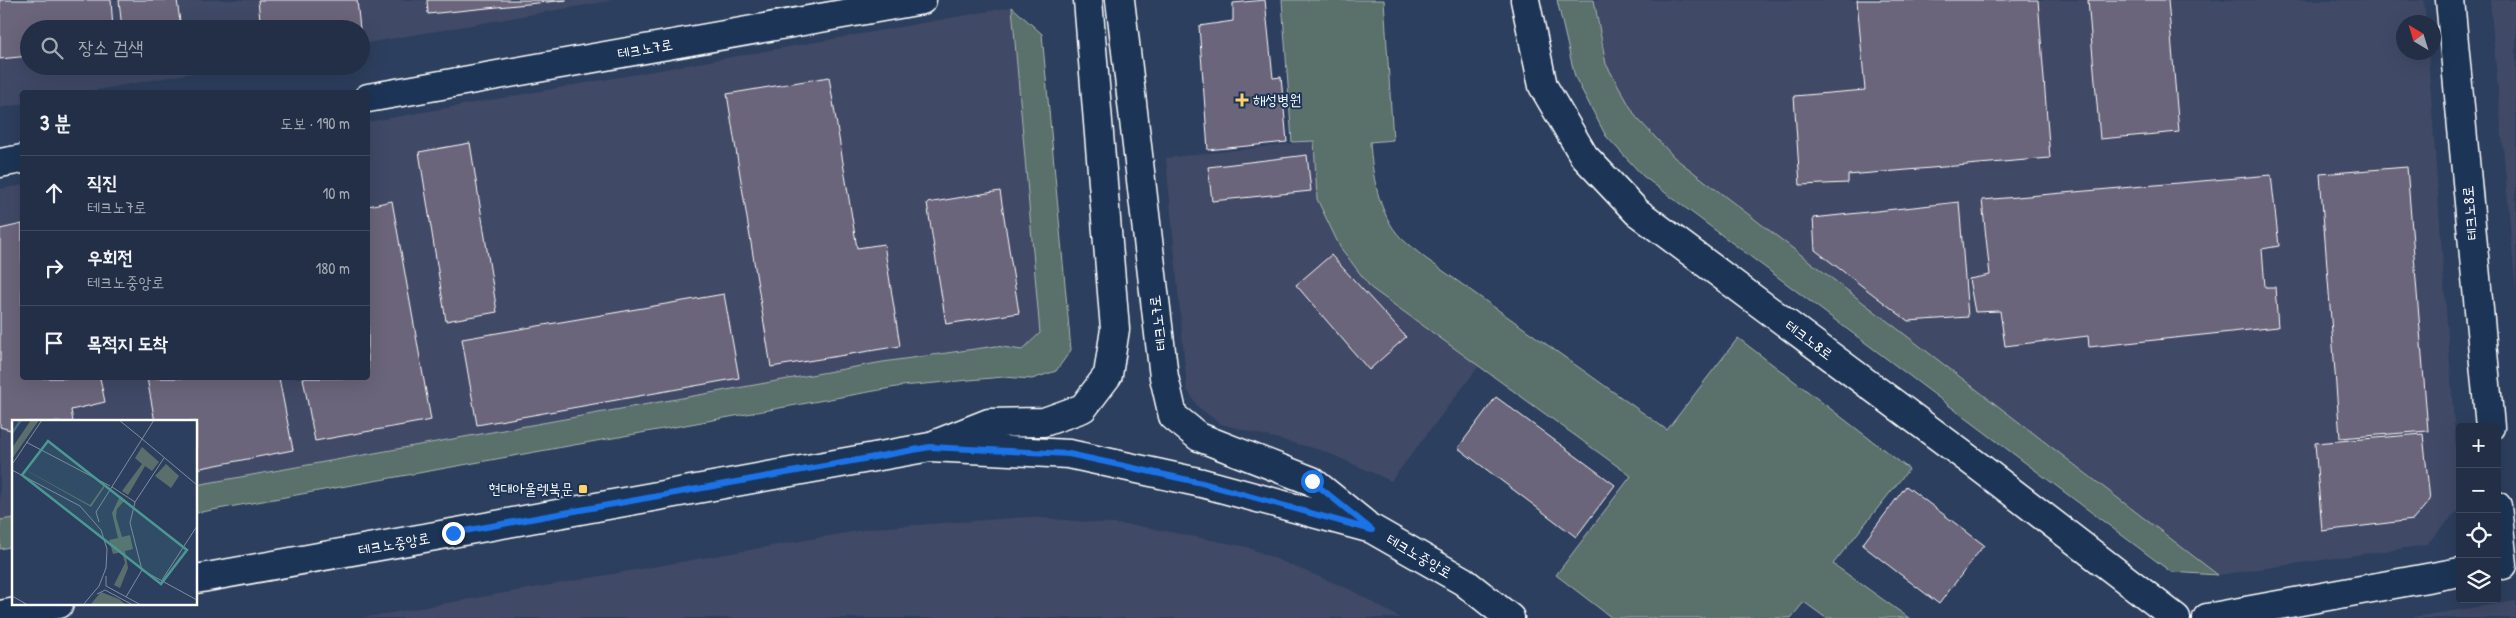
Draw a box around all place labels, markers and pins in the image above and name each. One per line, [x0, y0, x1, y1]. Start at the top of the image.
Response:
place label: 해성병원 [1253, 89, 1301, 110]
marker: 해성병원 [1235, 93, 1249, 107]
place label: 현대아울렛북문 [489, 478, 573, 499]
marker: 현대아울렛북문 [577, 483, 589, 495]

